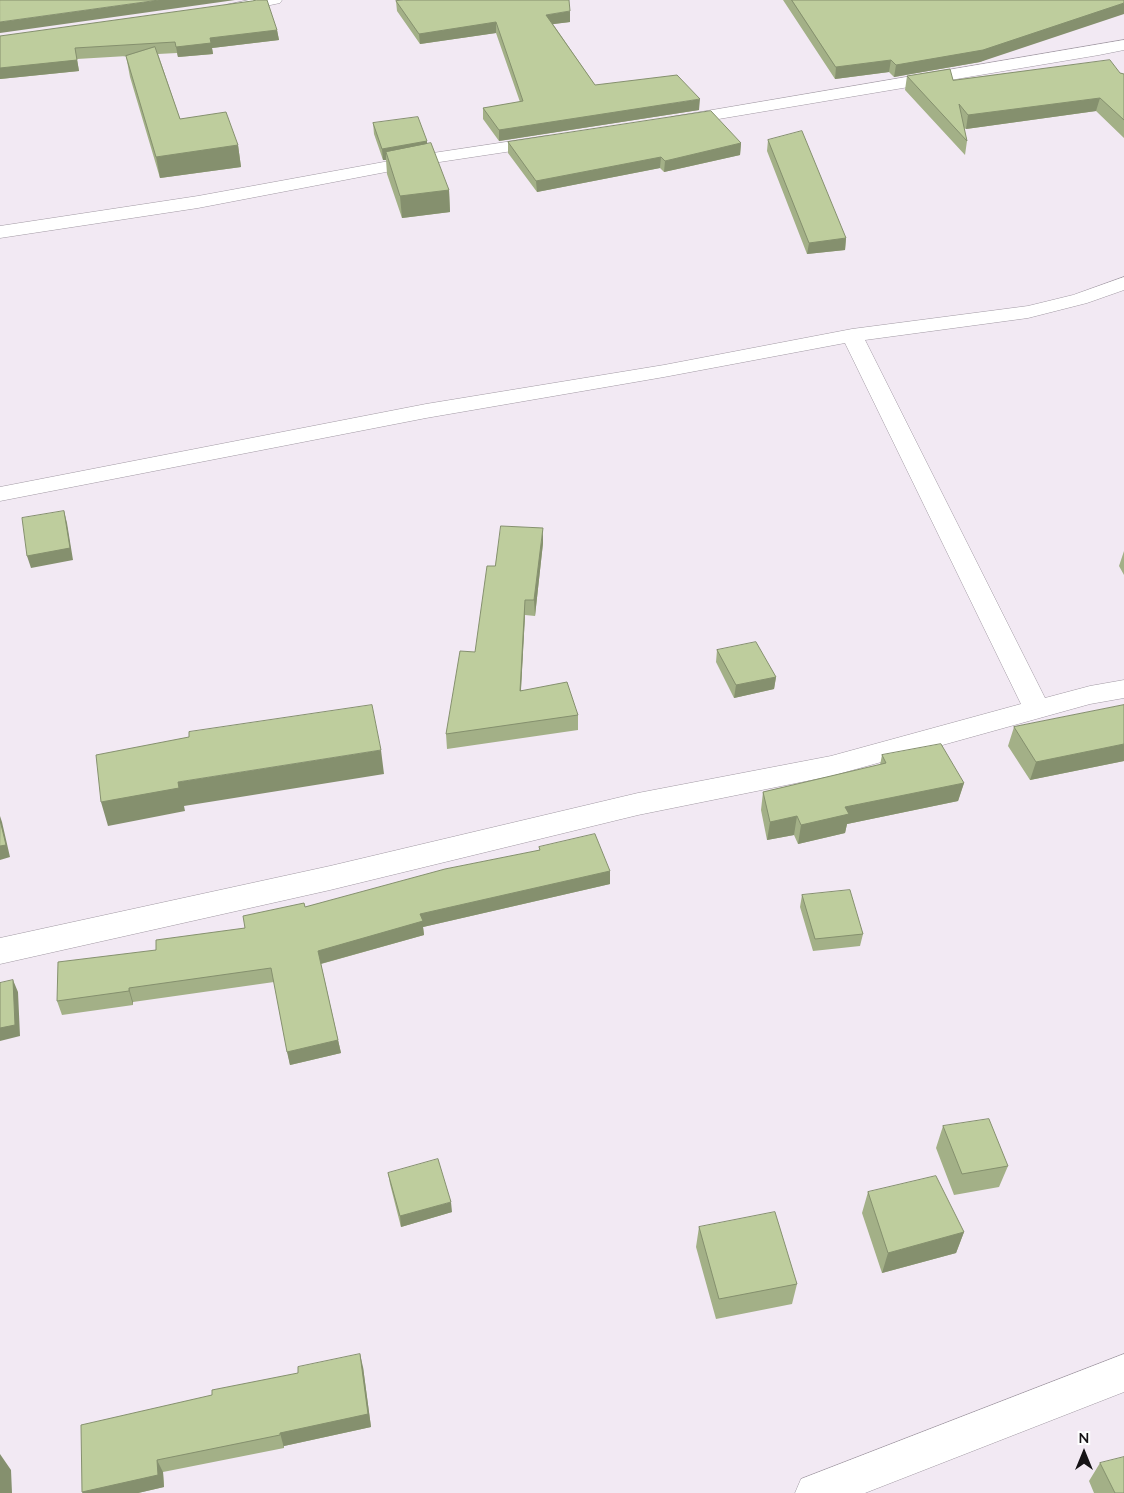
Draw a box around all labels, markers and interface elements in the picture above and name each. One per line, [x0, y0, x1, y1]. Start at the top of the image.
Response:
north arrow [1059, 1428, 1109, 1478]
text: N [1079, 1429, 1089, 1446]

